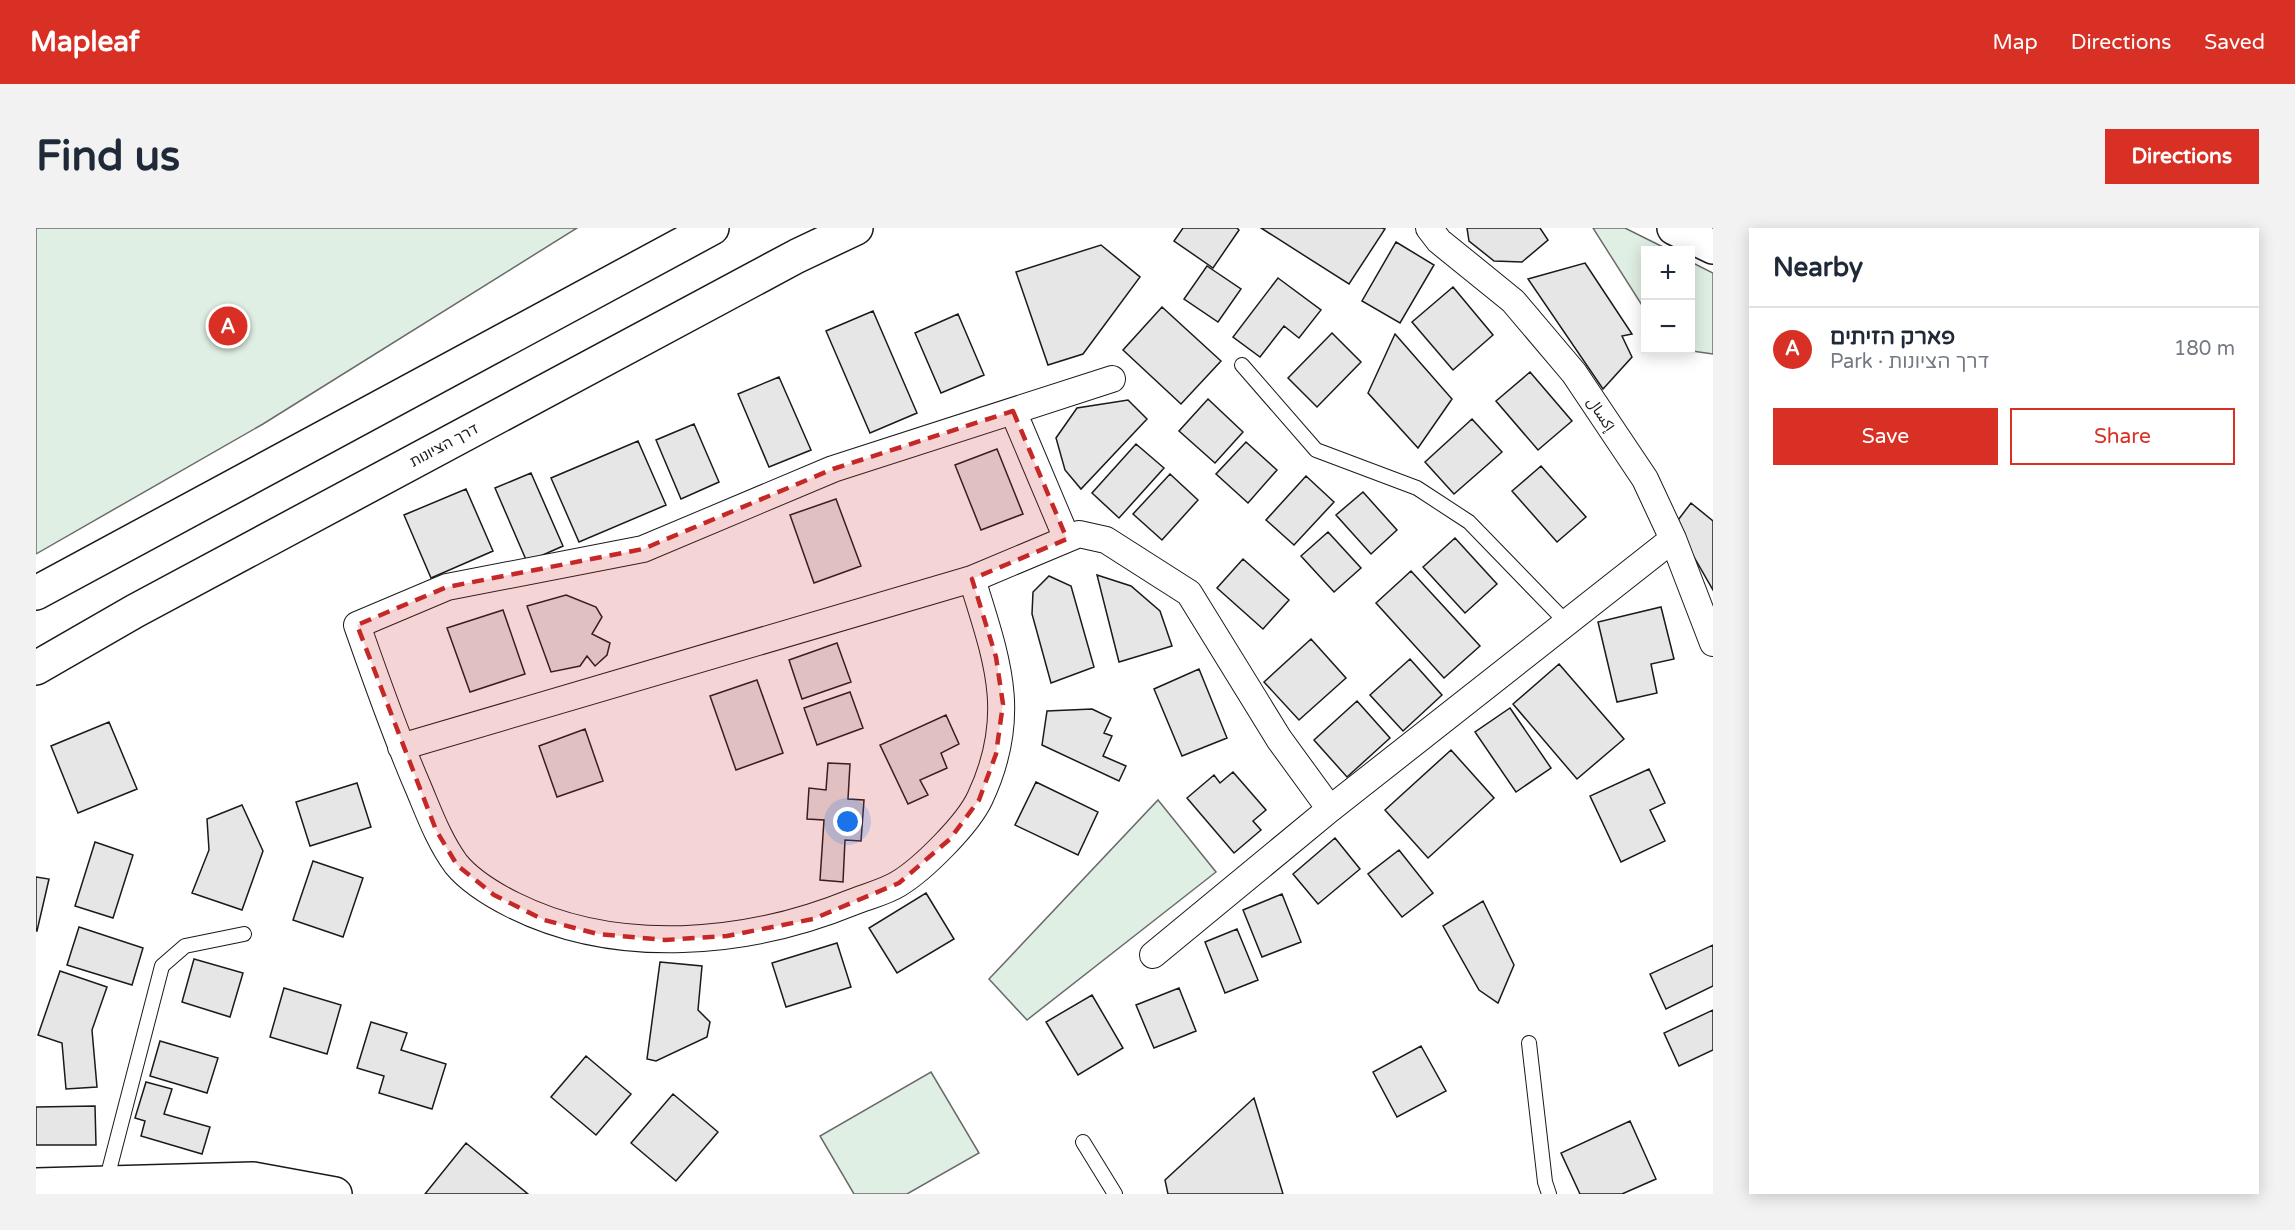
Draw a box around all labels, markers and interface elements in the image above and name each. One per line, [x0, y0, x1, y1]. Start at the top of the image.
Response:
text: Mapleaf [30, 25, 139, 59]
text: Map [1992, 30, 2038, 55]
text: Directions [2071, 30, 2171, 55]
text: Saved [2204, 30, 2265, 55]
button: Directions [2105, 129, 2259, 184]
text: Find us [36, 131, 180, 182]
map controls [1641, 246, 1695, 354]
button: + [1641, 246, 1695, 300]
text: Nearby [1773, 252, 1863, 283]
button: − [1641, 300, 1695, 354]
pin: A [208, 304, 248, 348]
text: פארק הזיתים [1830, 324, 1955, 350]
text: A [1785, 337, 1800, 361]
text: 180 m [2174, 337, 2235, 361]
text: Park · דרך הציונות [1830, 350, 1989, 374]
street label: إكسال [1582, 394, 1619, 436]
button: Save [1773, 408, 1998, 465]
button: Share [2010, 408, 2235, 465]
street label: דרך הציונות [406, 419, 482, 471]
your location [833, 807, 862, 836]

